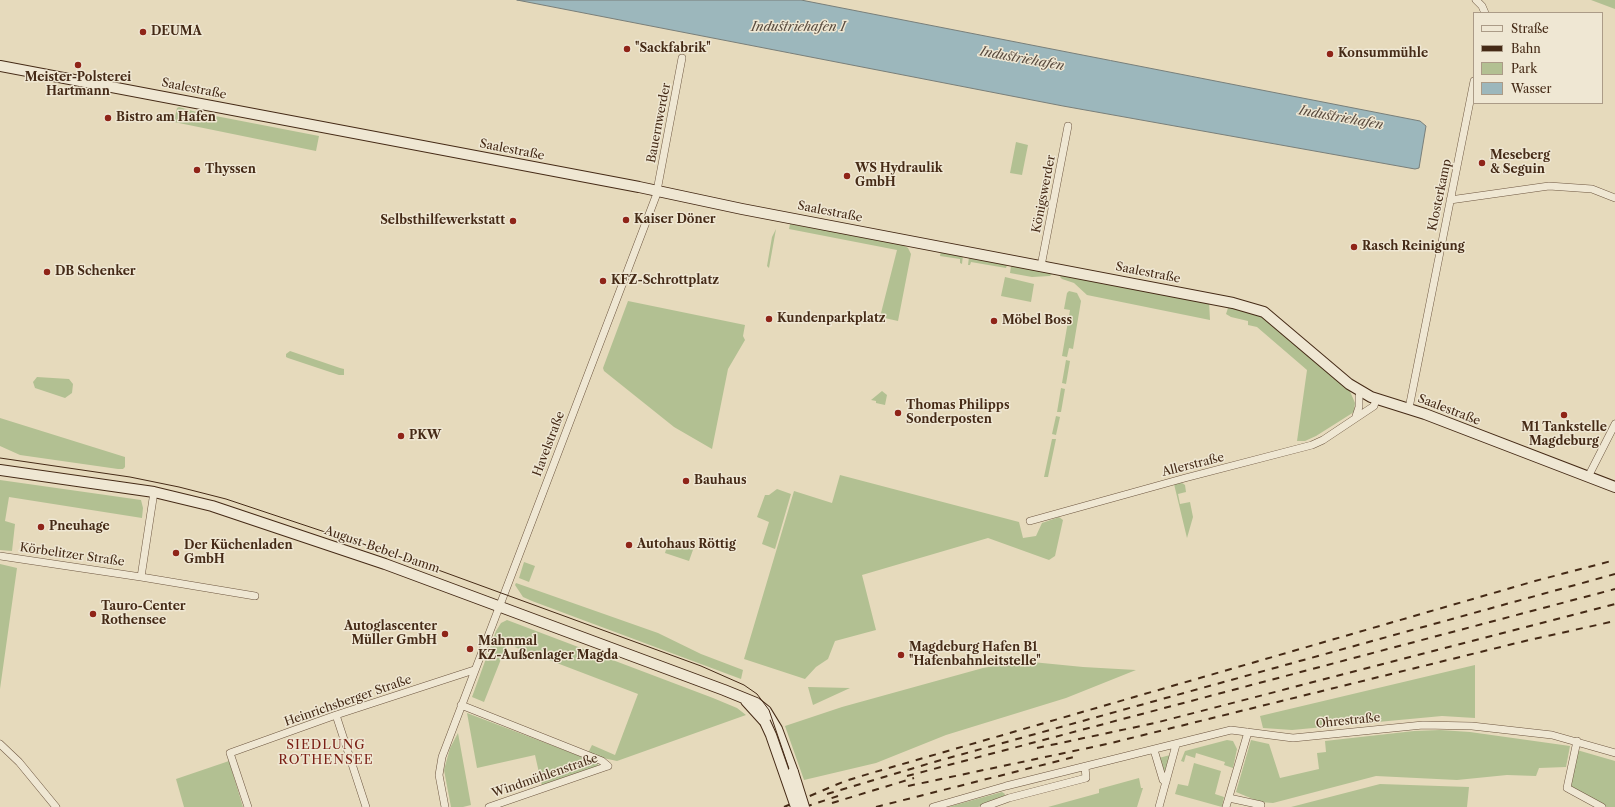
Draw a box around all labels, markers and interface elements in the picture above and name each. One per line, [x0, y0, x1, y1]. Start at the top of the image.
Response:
legend [1473, 12, 1603, 104]
water label: Industriehafen I [751, 19, 845, 35]
text: Straße [1511, 21, 1549, 36]
place label: DEUMA [151, 25, 202, 39]
marker: DEUMA [138, 27, 148, 37]
text: Bahn [1511, 41, 1541, 56]
place label: "Sackfabrik" [635, 42, 711, 56]
marker: "Sackfabrik" [622, 44, 632, 54]
water label: Industriehafen [979, 44, 1065, 74]
place label: Konsummühle [1338, 47, 1428, 61]
marker: Konsummühle [1325, 49, 1335, 59]
marker: Meister-Polsterei Hartmann [73, 60, 83, 70]
text: Park [1511, 61, 1537, 76]
place label: Meister-Polsterei Hartmann [25, 71, 131, 99]
street label: Saalestraße [160, 76, 228, 102]
text: Wasser [1511, 81, 1552, 96]
street label: Bauernwerder [644, 82, 674, 164]
water label: Industriehafen [1298, 103, 1384, 133]
place label: Bistro am Hafen [116, 111, 216, 125]
marker: Bistro am Hafen [103, 113, 113, 123]
street label: Saalestraße [478, 137, 546, 163]
place label: Meseberg & Seguin [1490, 149, 1550, 177]
street label: Königswerder [1029, 154, 1059, 234]
street label: Klosterkamp [1425, 158, 1455, 232]
marker: Meseberg & Seguin [1477, 158, 1487, 168]
place label: WS Hydraulik GmbH [855, 162, 943, 190]
place label: Thyssen [205, 163, 256, 177]
marker: Thyssen [192, 165, 202, 175]
marker: WS Hydraulik GmbH [842, 171, 852, 181]
street label: Saalestraße [796, 199, 864, 225]
place label: Kaiser Döner [634, 213, 716, 227]
place label: Selbsthilfewerkstatt [380, 214, 505, 228]
marker: Kaiser Döner [621, 215, 631, 225]
marker: Selbsthilfewerkstatt [508, 216, 518, 226]
place label: Rasch Reinigung [1362, 240, 1465, 254]
marker: Rasch Reinigung [1349, 242, 1359, 252]
street label: Saalestraße [1114, 260, 1182, 286]
place label: DB Schenker [55, 265, 136, 279]
marker: DB Schenker [42, 267, 52, 277]
place label: KFZ-Schrottplatz [611, 274, 719, 288]
marker: KFZ-Schrottplatz [598, 276, 608, 286]
place label: Kundenparkplatz [777, 312, 886, 326]
marker: Kundenparkplatz [764, 314, 774, 324]
place label: Möbel Boss [1002, 314, 1072, 328]
marker: Möbel Boss [989, 316, 999, 326]
street label: Saalestraße [1416, 391, 1482, 429]
place label: Thomas Philipps Sonderposten [906, 399, 1009, 427]
marker: Thomas Philipps Sonderposten [893, 408, 903, 418]
street label: Havelstraße [530, 409, 568, 479]
marker: M1 Tankstelle Magdeburg [1559, 410, 1569, 420]
place label: M1 Tankstelle Magdeburg [1521, 421, 1607, 449]
place label: PKW [409, 429, 441, 443]
marker: PKW [396, 431, 406, 441]
street label: Allerstraße [1160, 450, 1226, 480]
place label: Bauhaus [694, 474, 747, 488]
marker: Bauhaus [681, 476, 691, 486]
place label: Pneuhage [49, 520, 110, 534]
marker: Pneuhage [36, 522, 46, 532]
street label: August-Bebel-Damm [322, 523, 442, 577]
place label: Autohaus Röttig [637, 538, 736, 552]
place label: Der Küchenladen GmbH [184, 539, 293, 567]
marker: Autohaus Röttig [624, 540, 634, 550]
street label: Körbelitzer Straße [19, 541, 125, 569]
marker: Der Küchenladen GmbH [171, 548, 181, 558]
place label: Tauro-Center Rothensee [101, 600, 186, 628]
marker: Tauro-Center Rothensee [88, 609, 98, 619]
place label: Autoglascenter Müller GmbH [344, 620, 437, 648]
marker: Autoglascenter Müller GmbH [440, 629, 450, 639]
place label: Mahnmal KZ-Außenlager Magda [478, 635, 618, 663]
place label: Magdeburg Hafen B1 "Hafenbahnleitstelle" [909, 641, 1041, 669]
marker: Mahnmal KZ-Außenlager Magda [465, 644, 475, 654]
marker: Magdeburg Hafen B1 "Hafenbahnleitstelle" [896, 650, 906, 660]
street label: Heinrichsberger Straße [282, 672, 414, 730]
street label: Ohrestraße [1315, 710, 1381, 732]
district label: SIEDLUNG ROTHENSEE [278, 737, 374, 768]
street label: Windmühlenstraße [490, 751, 600, 801]

